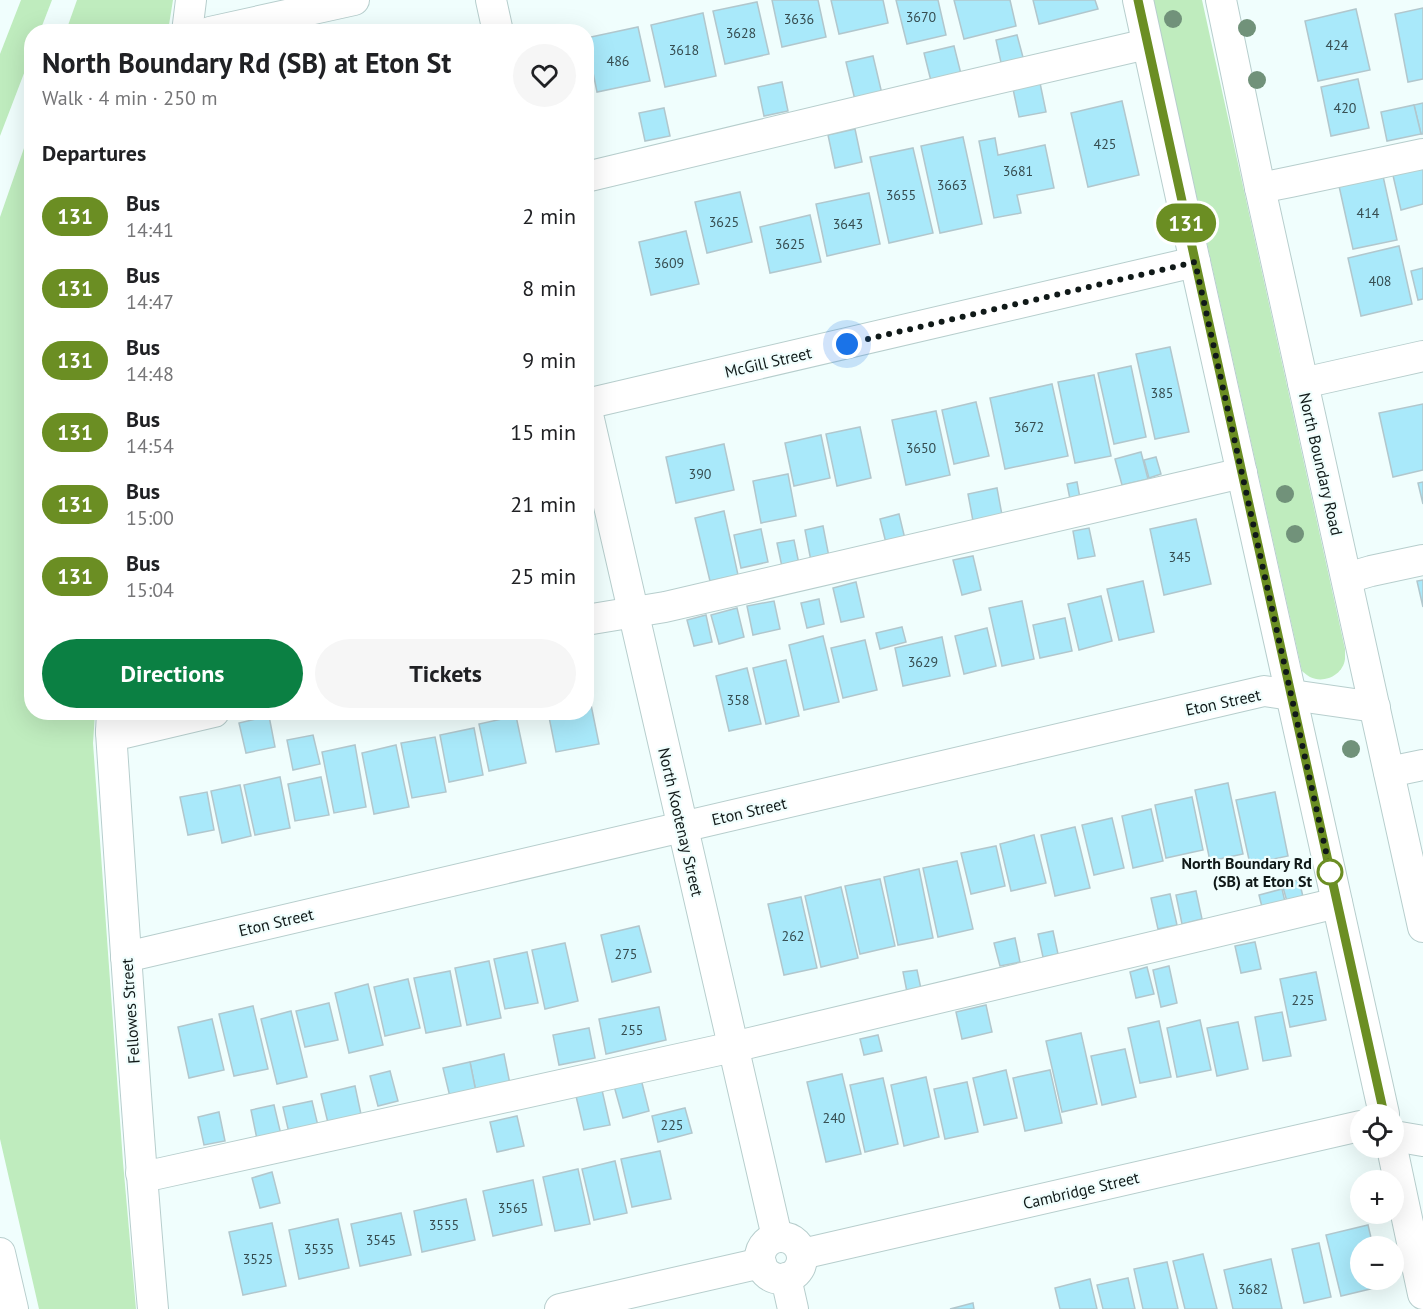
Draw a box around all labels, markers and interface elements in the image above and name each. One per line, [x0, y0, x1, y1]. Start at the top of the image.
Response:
house number: 3670 [906, 8, 937, 26]
house number: 3636 [784, 10, 814, 28]
house number: 3628 [726, 24, 756, 42]
house number: 424 [1326, 36, 1349, 54]
house number: 3618 [669, 41, 699, 59]
text: North Boundary Rd (SB) at Eton St [42, 44, 451, 81]
button: heart [513, 44, 576, 107]
house number: 486 [607, 52, 629, 70]
text: Walk · 4 min · 250 m [42, 85, 218, 111]
house number: 420 [1334, 99, 1357, 117]
house number: 425 [1094, 135, 1116, 153]
text: Departures [42, 139, 146, 167]
house number: 3681 [1003, 162, 1033, 180]
house number: 3663 [937, 176, 967, 194]
house number: 3655 [886, 186, 916, 204]
text: Bus [126, 189, 160, 217]
text: 2 min [522, 202, 576, 230]
text: 131 [57, 203, 93, 230]
line badge: 131 [1152, 204, 1220, 242]
house number: 414 [1357, 204, 1380, 222]
text: 131 [1168, 210, 1204, 237]
house number: 3625 [709, 213, 739, 231]
house number: 3643 [833, 215, 863, 233]
text: 14:41 [126, 217, 174, 243]
house number: 3625 [775, 235, 805, 253]
house number: 3609 [654, 254, 684, 272]
text: Bus [126, 261, 160, 289]
house number: 408 [1369, 272, 1391, 290]
text: 8 min [522, 274, 576, 302]
text: 131 [57, 275, 93, 302]
text: 14:47 [126, 289, 174, 315]
your location [832, 329, 862, 359]
text: Bus [126, 333, 160, 361]
street label: McGill Street [723, 342, 814, 382]
text: 9 min [522, 346, 576, 374]
text: 131 [57, 347, 93, 374]
text: 14:48 [126, 361, 174, 387]
house number: 385 [1151, 384, 1173, 402]
street label: North Boundary Road [1295, 391, 1347, 537]
text: Bus [126, 405, 160, 433]
text: 15 min [510, 418, 576, 446]
house number: 3672 [1014, 418, 1044, 436]
text: 131 [57, 419, 93, 446]
text: 14:54 [126, 433, 174, 459]
house number: 3650 [906, 439, 937, 457]
house number: 390 [689, 465, 712, 483]
text: Bus [126, 477, 160, 505]
text: 21 min [510, 490, 576, 518]
text: 131 [57, 491, 93, 518]
text: 15:00 [126, 505, 174, 531]
house number: 345 [1169, 548, 1191, 566]
text: Bus [126, 549, 160, 577]
text: 25 min [510, 562, 576, 590]
text: 131 [57, 563, 93, 590]
text: 15:04 [126, 577, 174, 603]
button: Directions [42, 639, 303, 708]
button: Tickets [315, 639, 576, 708]
house number: 3629 [908, 653, 938, 671]
street label: Eton Street [1184, 684, 1263, 720]
house number: 358 [727, 691, 749, 709]
street label: North Kootenay Street [654, 746, 708, 899]
street label: Eton Street [710, 793, 789, 829]
place label: North Boundary Rd (SB) at Eton St [1182, 853, 1312, 891]
marker: North Boundary Rd (SB) at Eton St [1317, 859, 1343, 885]
street label: Eton Street [237, 904, 316, 940]
house number: 262 [782, 927, 804, 945]
house number: 275 [615, 945, 637, 963]
street label: Fellowes Street [116, 957, 144, 1064]
house number: 225 [1292, 991, 1314, 1009]
house number: 255 [621, 1021, 643, 1039]
map controls [1350, 1104, 1404, 1290]
button: locate [1350, 1104, 1404, 1158]
house number: 240 [823, 1109, 846, 1127]
house number: 225 [661, 1116, 683, 1134]
street label: Cambridge Street [1021, 1167, 1142, 1213]
button: + [1350, 1170, 1404, 1224]
house number: 3565 [498, 1199, 528, 1217]
house number: 3555 [429, 1216, 459, 1234]
house number: 3545 [366, 1231, 396, 1249]
button: − [1350, 1236, 1404, 1290]
house number: 3535 [304, 1240, 334, 1258]
house number: 3525 [243, 1250, 273, 1268]
house number: 3682 [1238, 1280, 1268, 1298]

